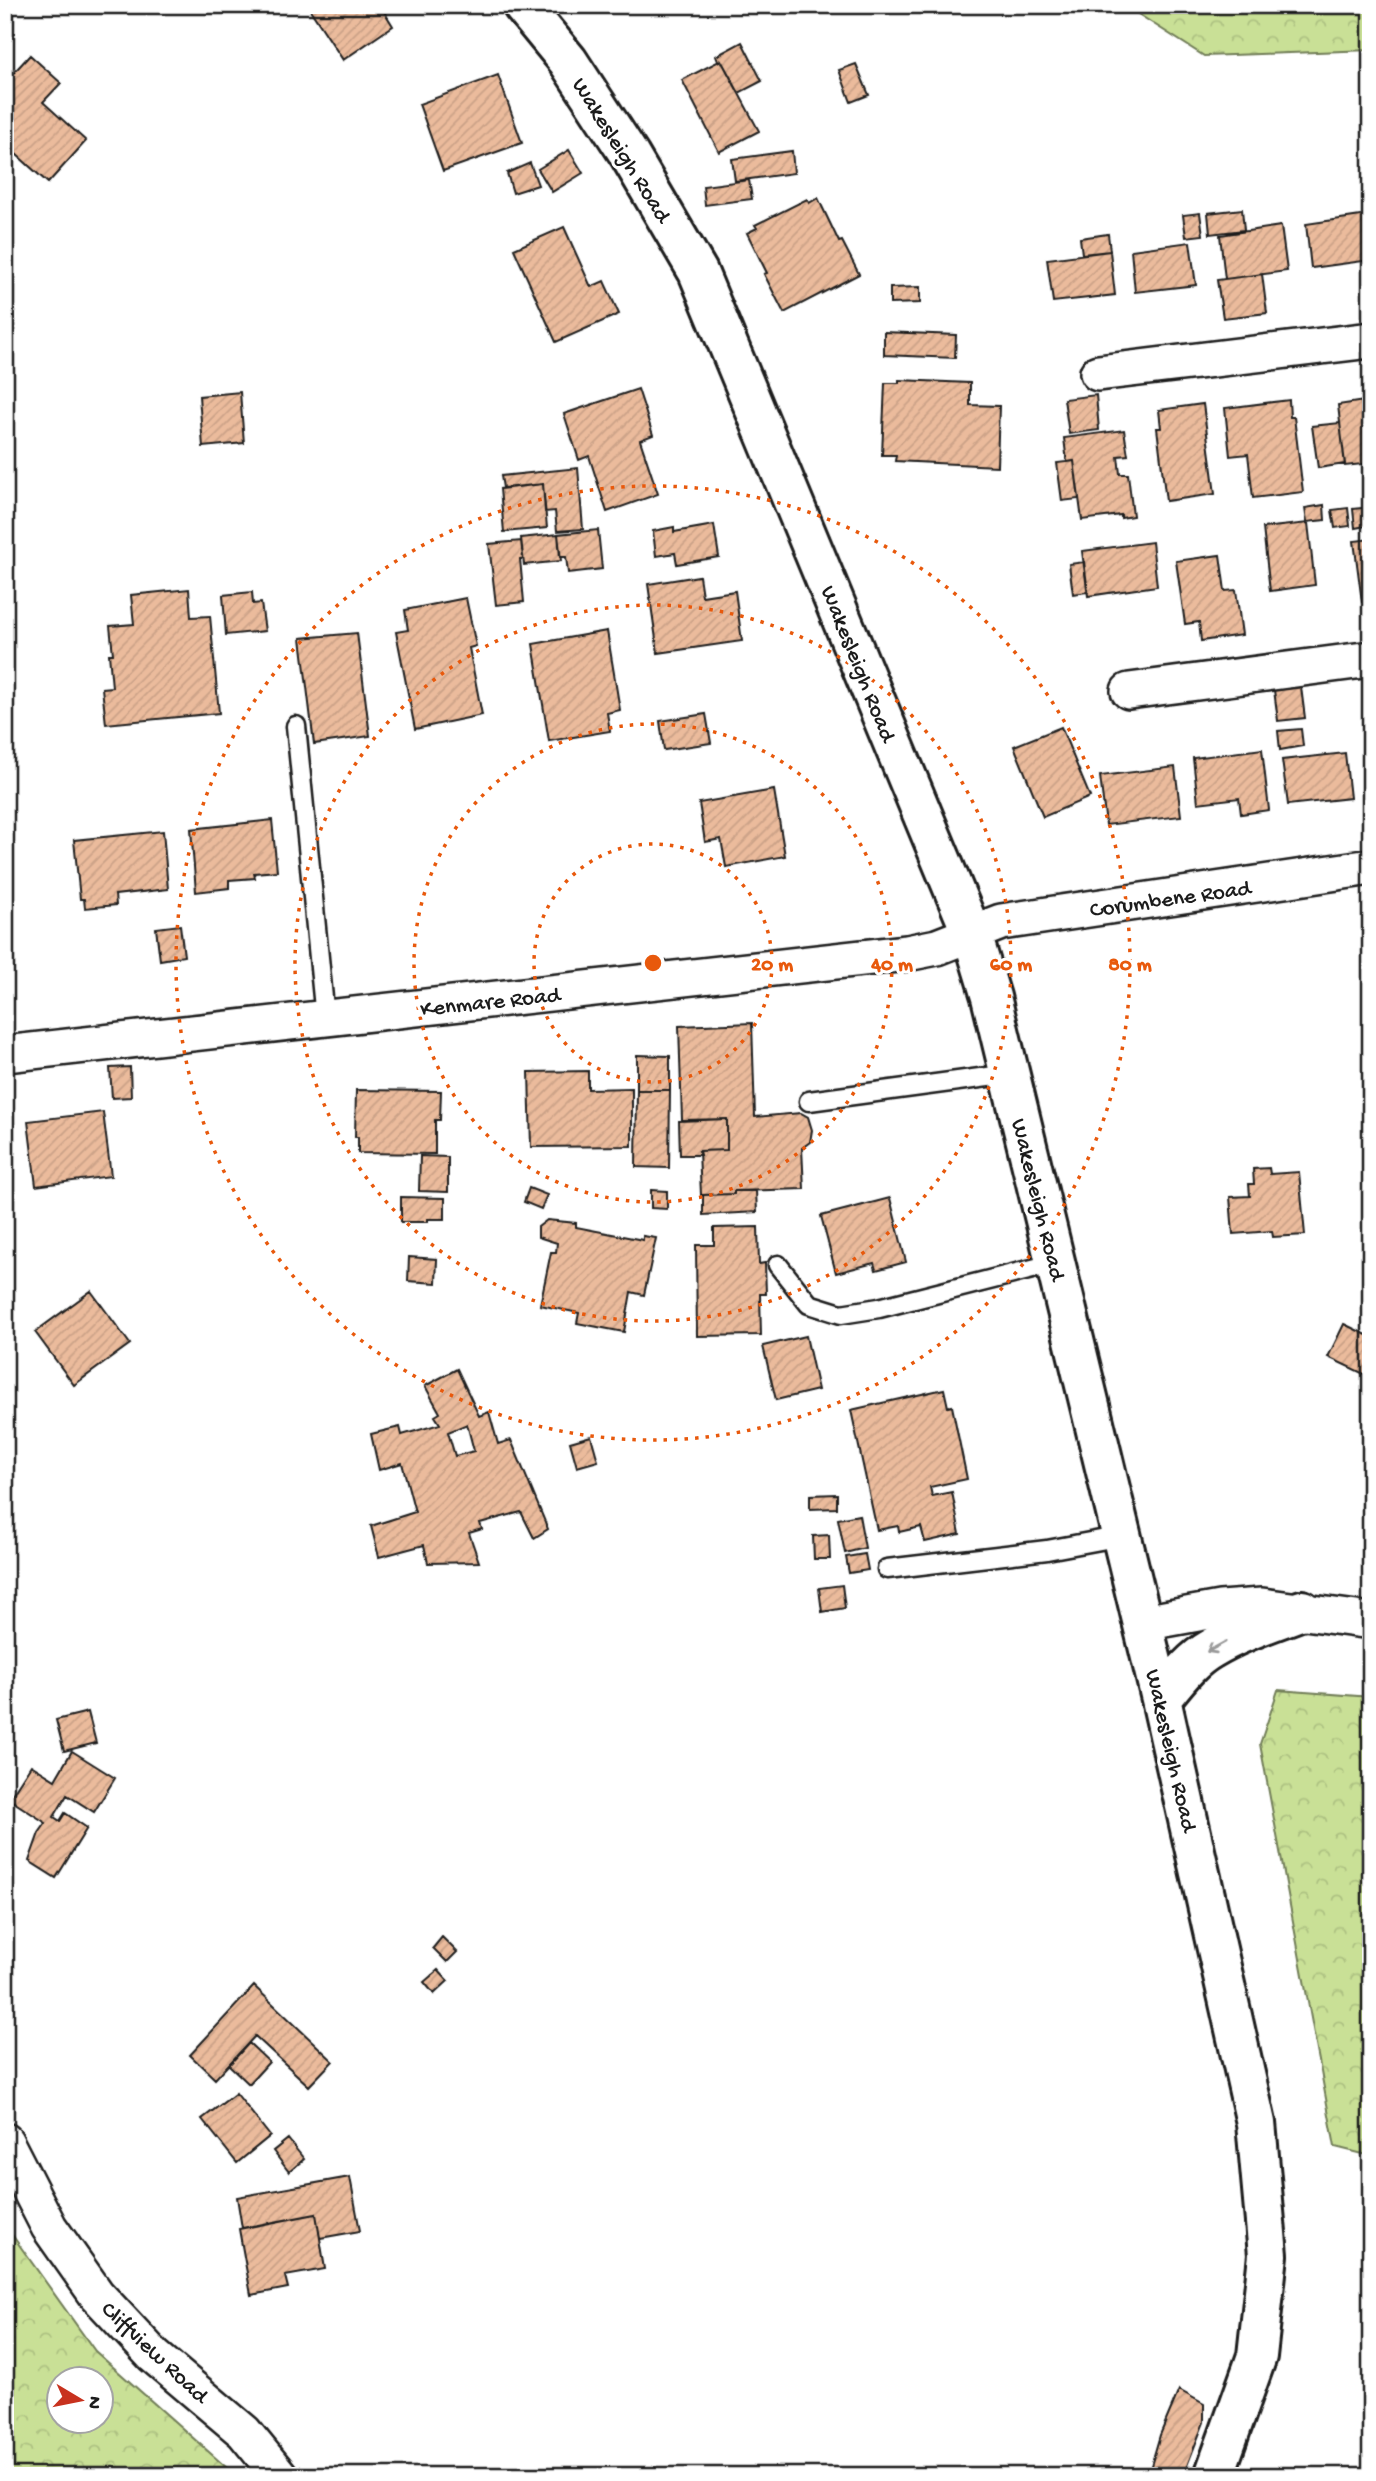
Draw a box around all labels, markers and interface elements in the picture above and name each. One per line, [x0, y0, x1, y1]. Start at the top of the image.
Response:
street label: Wakesleigh Road [565, 73, 676, 230]
street label: Wakesleigh Road [813, 582, 901, 748]
street label: Corumbene Road [1088, 876, 1254, 925]
centre of rings [641, 951, 665, 975]
text: 20 m [751, 954, 793, 979]
text: 40 m [870, 954, 913, 979]
text: 60 m [990, 954, 1032, 979]
text: 80 m [1108, 954, 1152, 979]
street label: Kenmare Road [419, 983, 563, 1024]
street label: Wakesleigh Road [1003, 1116, 1070, 1285]
one-way arrow [1207, 1640, 1227, 1654]
street label: Wakesleigh Road [1138, 1667, 1202, 1836]
street label: Cliffview Road [94, 2297, 214, 2411]
north arrow [46, 2366, 116, 2436]
text: N [81, 2394, 106, 2410]

